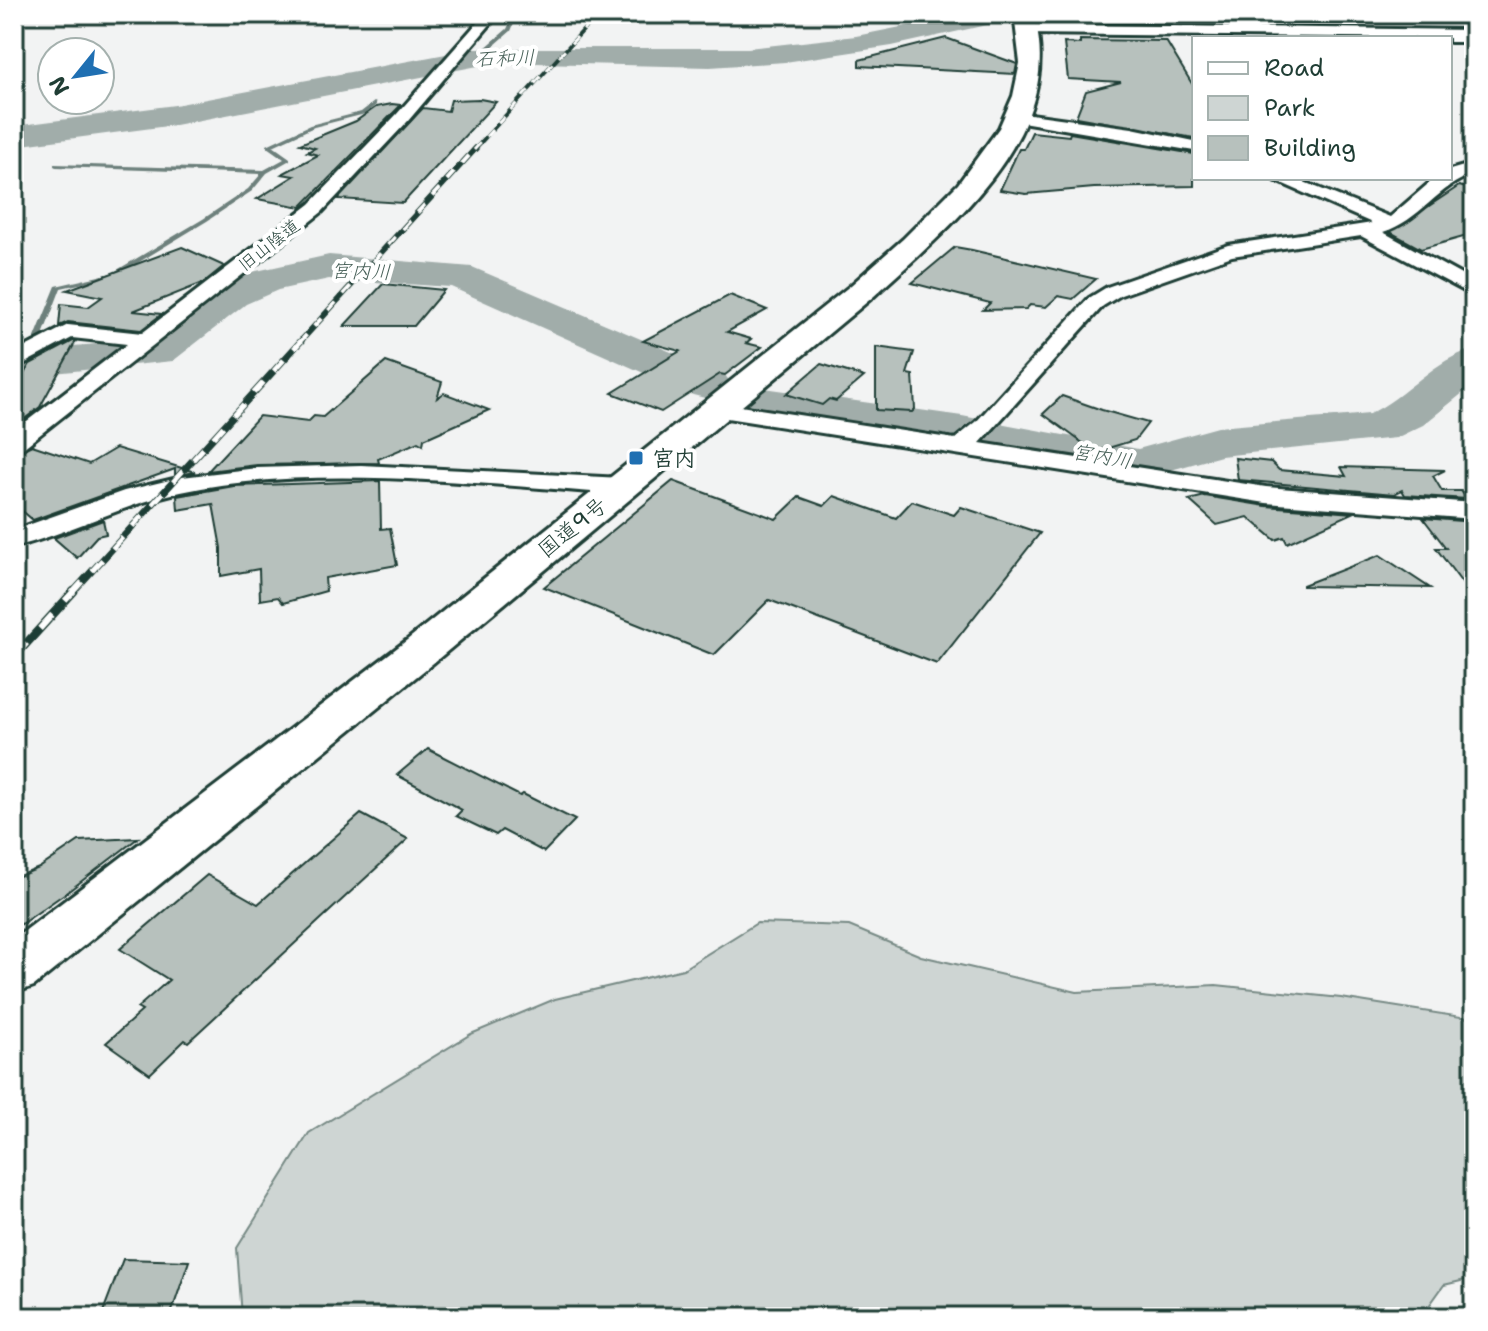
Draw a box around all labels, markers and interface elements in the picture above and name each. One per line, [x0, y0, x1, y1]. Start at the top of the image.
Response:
north arrow [36, 36, 116, 116]
legend [1192, 36, 1452, 180]
water label: 石和川 [475, 44, 535, 72]
text: Road [1264, 52, 1324, 84]
text: N [42, 71, 76, 101]
text: Park [1264, 92, 1316, 124]
text: Building [1264, 132, 1356, 164]
street label: 旧山陰道 [233, 213, 305, 277]
water label: 宮内川 [331, 257, 391, 285]
water label: 宮内川 [1070, 438, 1134, 474]
place label: 宮内 [652, 444, 696, 473]
marker: 宮内 [627, 449, 645, 467]
street label: 国道9号 [532, 491, 613, 564]

